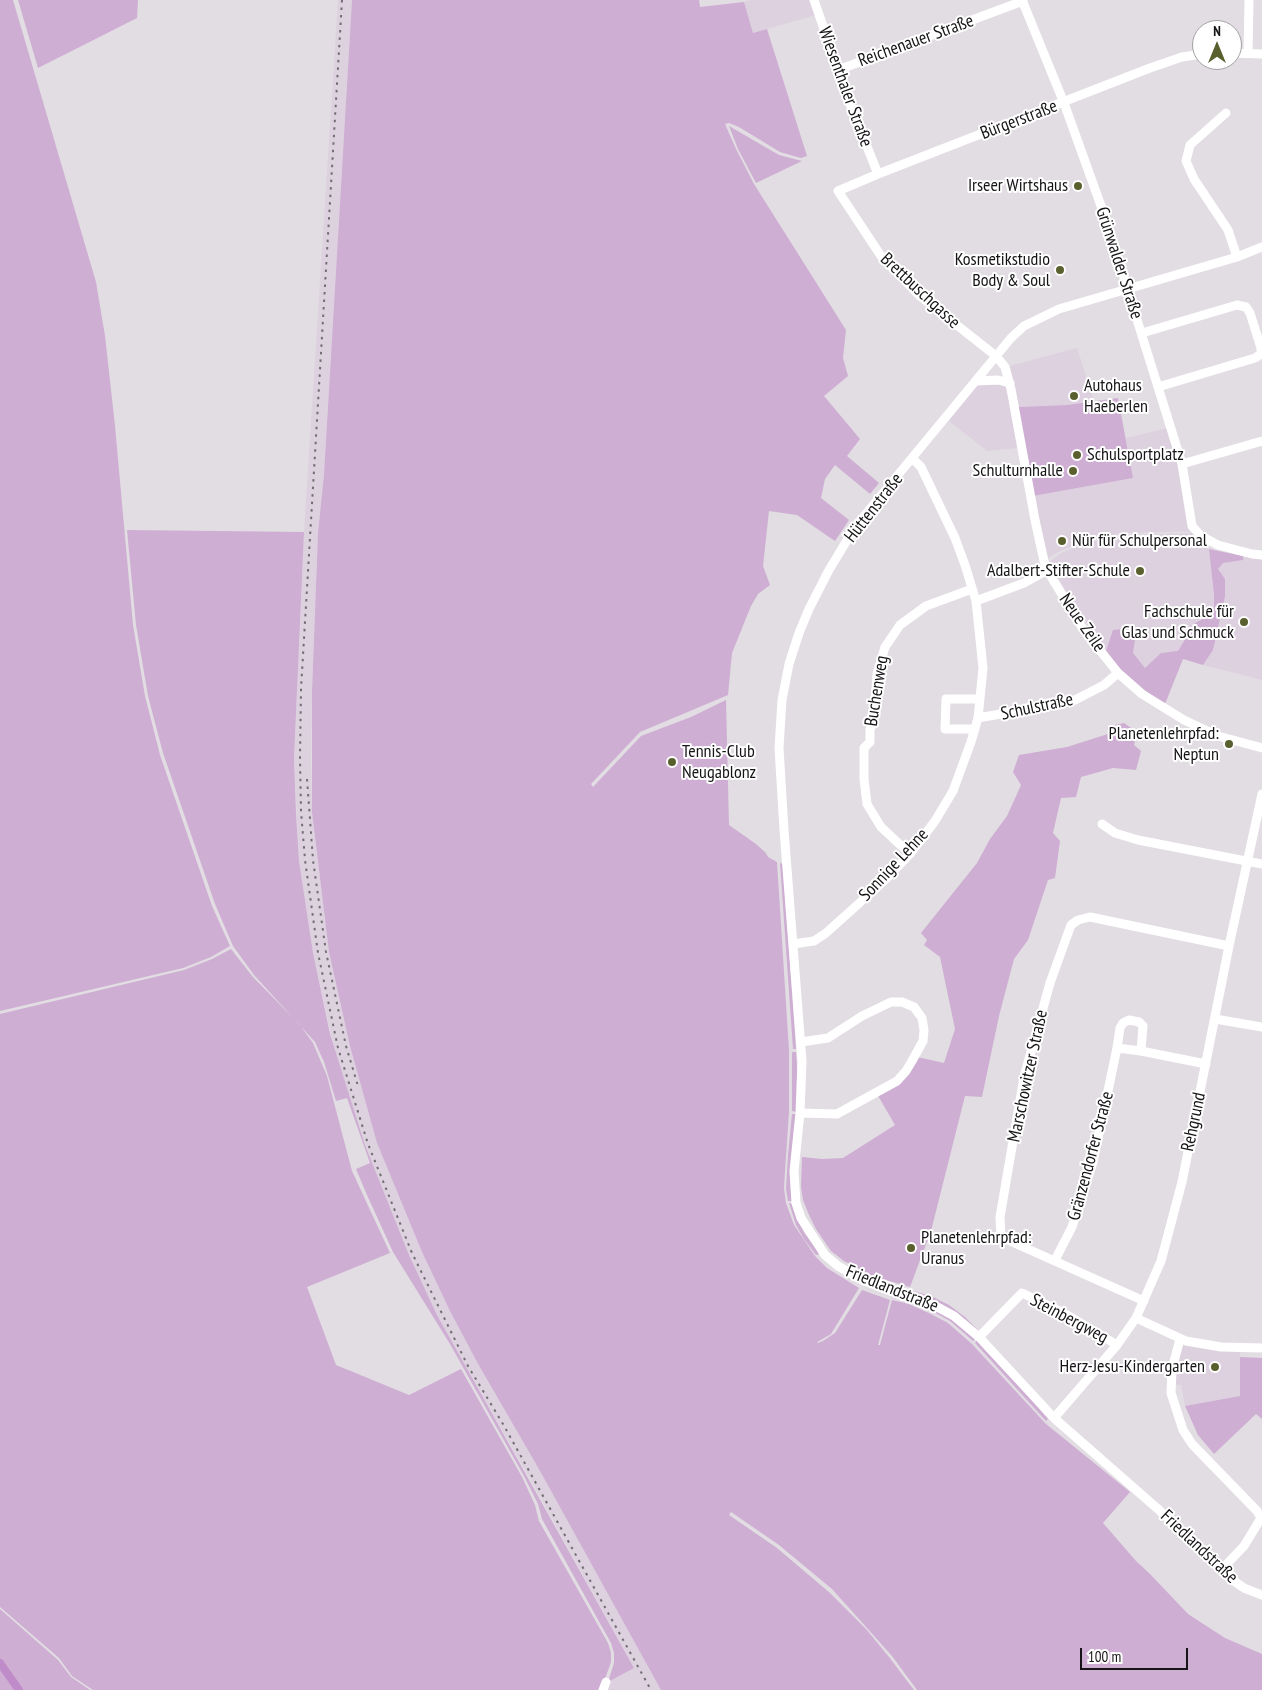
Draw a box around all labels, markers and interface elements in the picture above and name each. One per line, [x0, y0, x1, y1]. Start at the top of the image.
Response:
street label: Reichenauer Straße [855, 10, 977, 72]
north arrow [1192, 20, 1242, 70]
text: N [1213, 22, 1221, 40]
street label: Wiesenthaler Straße [813, 24, 877, 150]
street label: Bürgerstraße [977, 95, 1061, 145]
place label: Irseer Wirtshaus [968, 175, 1068, 197]
marker: Irseer Wirtshaus [1072, 180, 1084, 192]
street label: Grünwalder Straße [1091, 204, 1147, 322]
street label: Brettbuschgasse [876, 249, 964, 333]
place label: Kosmetikstudio Body & Soul [955, 249, 1050, 292]
marker: Kosmetikstudio Body & Soul [1054, 264, 1066, 276]
place label: Autohaus Haeberlen [1084, 375, 1148, 418]
marker: Autohaus Haeberlen [1068, 390, 1080, 402]
place label: Schulsportplatz [1087, 444, 1184, 466]
marker: Schulsportplatz [1071, 449, 1083, 461]
place label: Schulturnhalle [972, 460, 1063, 482]
marker: Schulturnhalle [1067, 465, 1079, 477]
street label: Hüttenstraße [840, 469, 908, 547]
place label: Nür für Schulpersonal [1072, 530, 1207, 552]
marker: Nür für Schulpersonal [1056, 535, 1068, 547]
place label: Adalbert-Stifter-Schule [987, 560, 1130, 582]
marker: Adalbert-Stifter-Schule [1134, 565, 1146, 577]
street label: Neue Zeile [1054, 590, 1110, 656]
place label: Fachschule für Glas und Schmuck [1122, 601, 1234, 644]
marker: Fachschule für Glas und Schmuck [1238, 616, 1250, 628]
street label: Buchenweg [861, 654, 893, 728]
street label: Schulstraße [999, 689, 1075, 725]
place label: Planetenlehrpfad: Neptun [1109, 723, 1219, 766]
marker: Planetenlehrpfad: Neptun [1223, 738, 1235, 750]
place label: Tennis-Club Neugablonz [682, 741, 756, 784]
marker: Tennis-Club Neugablonz [666, 756, 678, 768]
street label: Sonnige Lehne [855, 824, 933, 906]
street label: Marschowitzer Straße [1003, 1008, 1053, 1144]
street label: Gränzendorfer Straße [1063, 1089, 1119, 1223]
street label: Rehgrund [1177, 1091, 1211, 1153]
place label: Planetenlehrpfad: Uranus [921, 1227, 1031, 1270]
marker: Planetenlehrpfad: Uranus [905, 1242, 917, 1254]
street label: Friedlandstraße [843, 1261, 941, 1317]
street label: Steinbergweg [1026, 1289, 1112, 1349]
place label: Herz-Jesu-Kindergarten [1060, 1356, 1205, 1378]
marker: Herz-Jesu-Kindergarten [1209, 1361, 1221, 1373]
street label: Friedlandstraße [1156, 1506, 1242, 1588]
scale bar [1082, 1638, 1190, 1670]
text: 100 m [1088, 1647, 1121, 1666]

